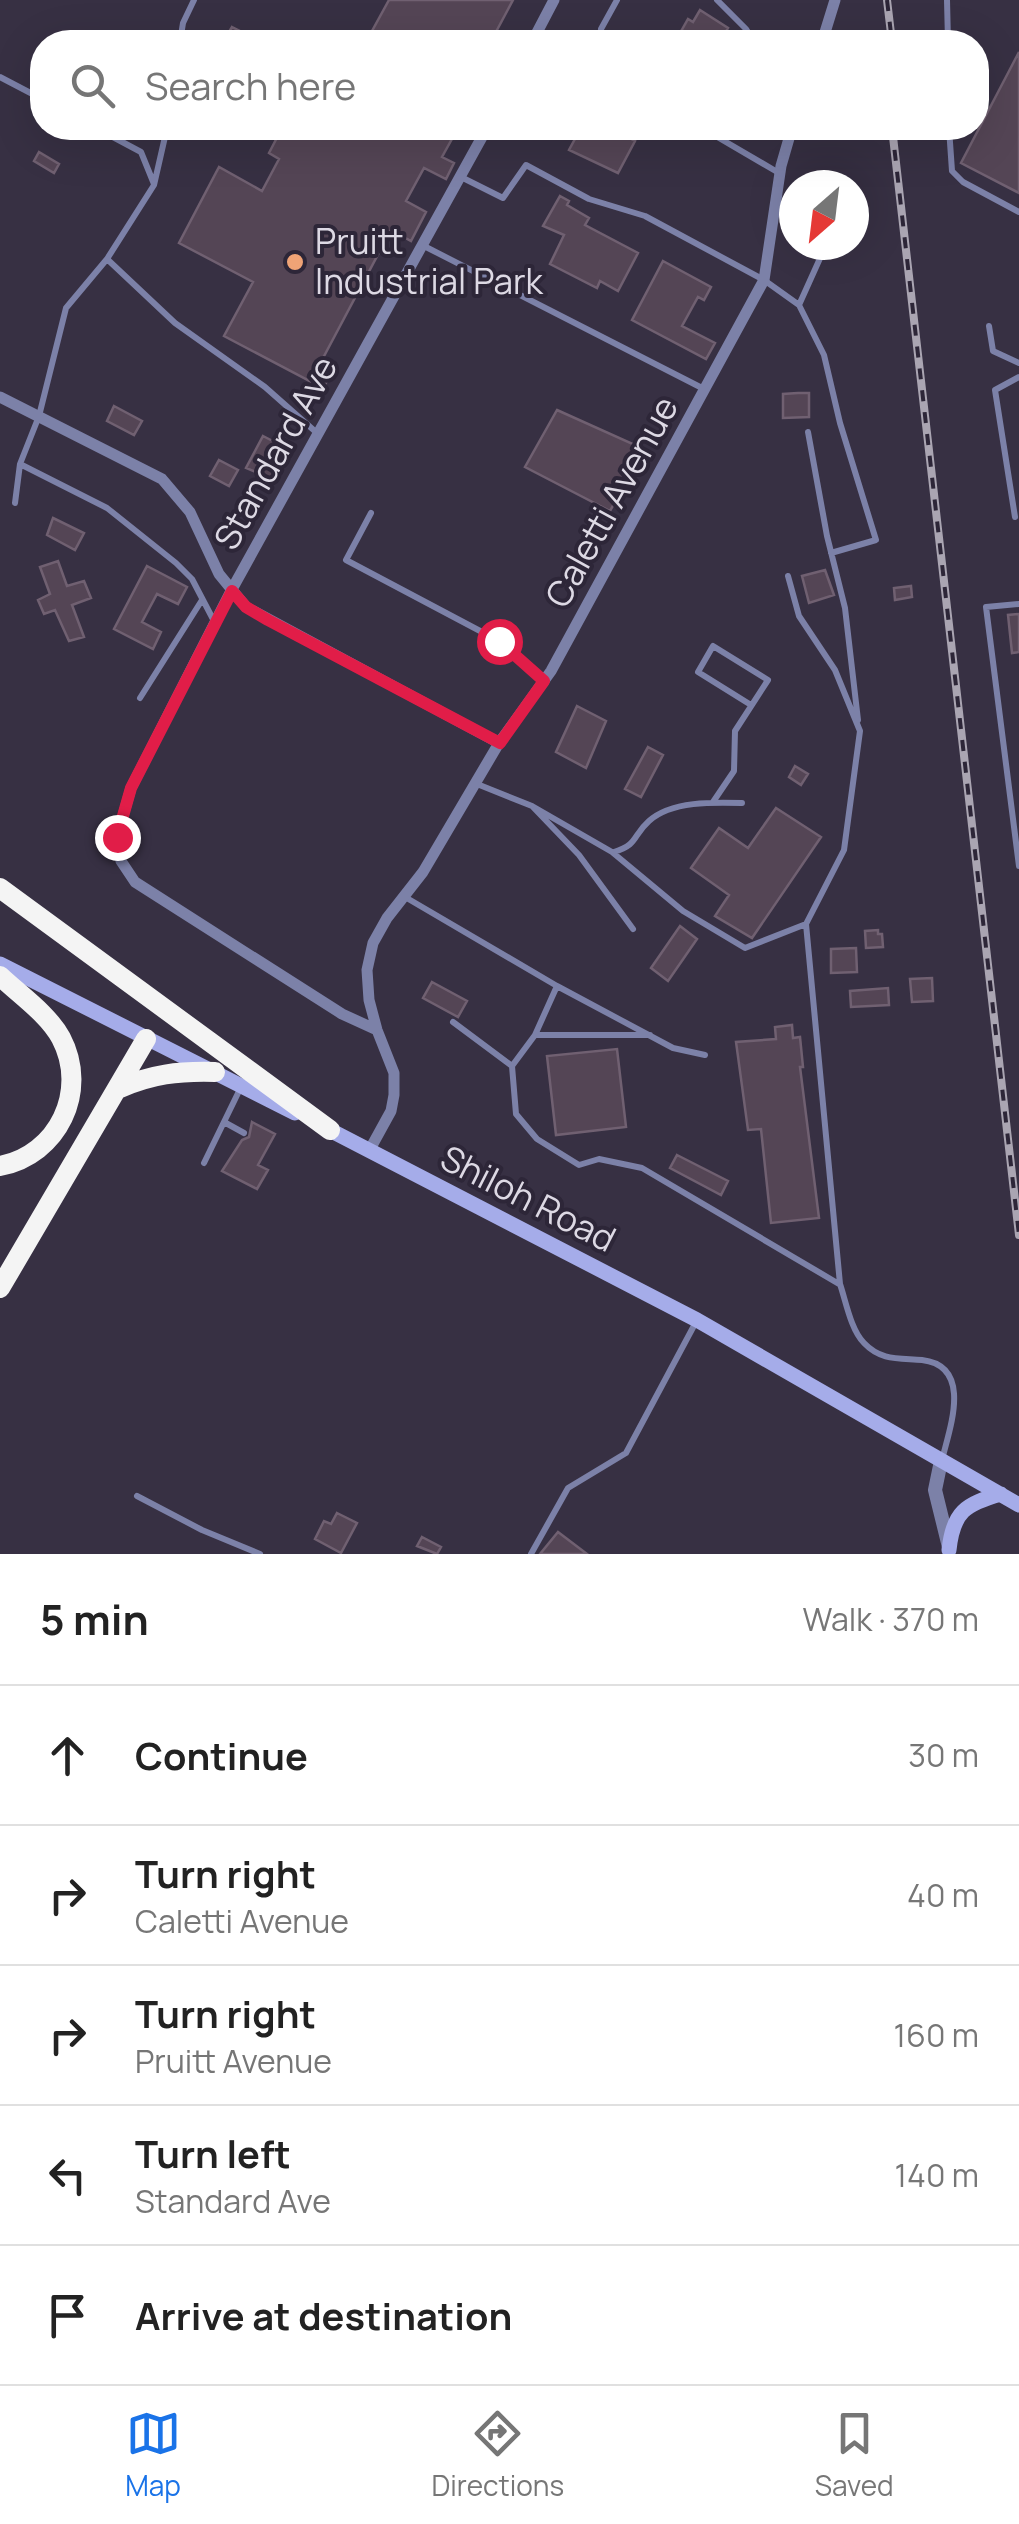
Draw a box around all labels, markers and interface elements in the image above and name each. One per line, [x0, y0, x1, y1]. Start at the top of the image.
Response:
search box [30, 30, 989, 140]
icon: search [65, 58, 120, 113]
text: Search here [145, 59, 356, 111]
north arrow [779, 170, 869, 260]
place label: Pruitt Industrial Park [315, 217, 545, 305]
marker: Pruitt Industrial Park [284, 251, 306, 273]
street label: Standard Ave [202, 347, 348, 558]
street label: Caletti Avenue [533, 388, 689, 616]
route start [477, 619, 523, 665]
route end [95, 815, 141, 861]
street label: Shiloh Road [433, 1134, 624, 1263]
text: 5 min [40, 1590, 149, 1648]
text: Walk · 370 m [803, 1597, 979, 1641]
icon: ahead [40, 1728, 95, 1783]
text: Continue [135, 1729, 308, 1781]
text: 30 m [908, 1733, 979, 1777]
text: Turn right [135, 1847, 316, 1899]
icon: right [40, 1868, 95, 1923]
text: 40 m [907, 1873, 979, 1917]
text: Caletti Avenue [135, 1899, 349, 1943]
text: Turn right [135, 1987, 316, 2039]
icon: right [40, 2008, 95, 2063]
text: 160 m [894, 2013, 979, 2057]
text: Pruitt Avenue [135, 2039, 332, 2083]
text: Turn left [135, 2127, 291, 2179]
icon: left [40, 2148, 95, 2203]
text: 140 m [895, 2153, 979, 2197]
text: Standard Ave [135, 2179, 331, 2223]
icon: arrive [40, 2288, 95, 2343]
text: Arrive at destination [135, 2289, 512, 2341]
tab: Map [125, 2406, 181, 2504]
tab: Directions [432, 2406, 564, 2504]
tab: Saved [815, 2406, 894, 2504]

